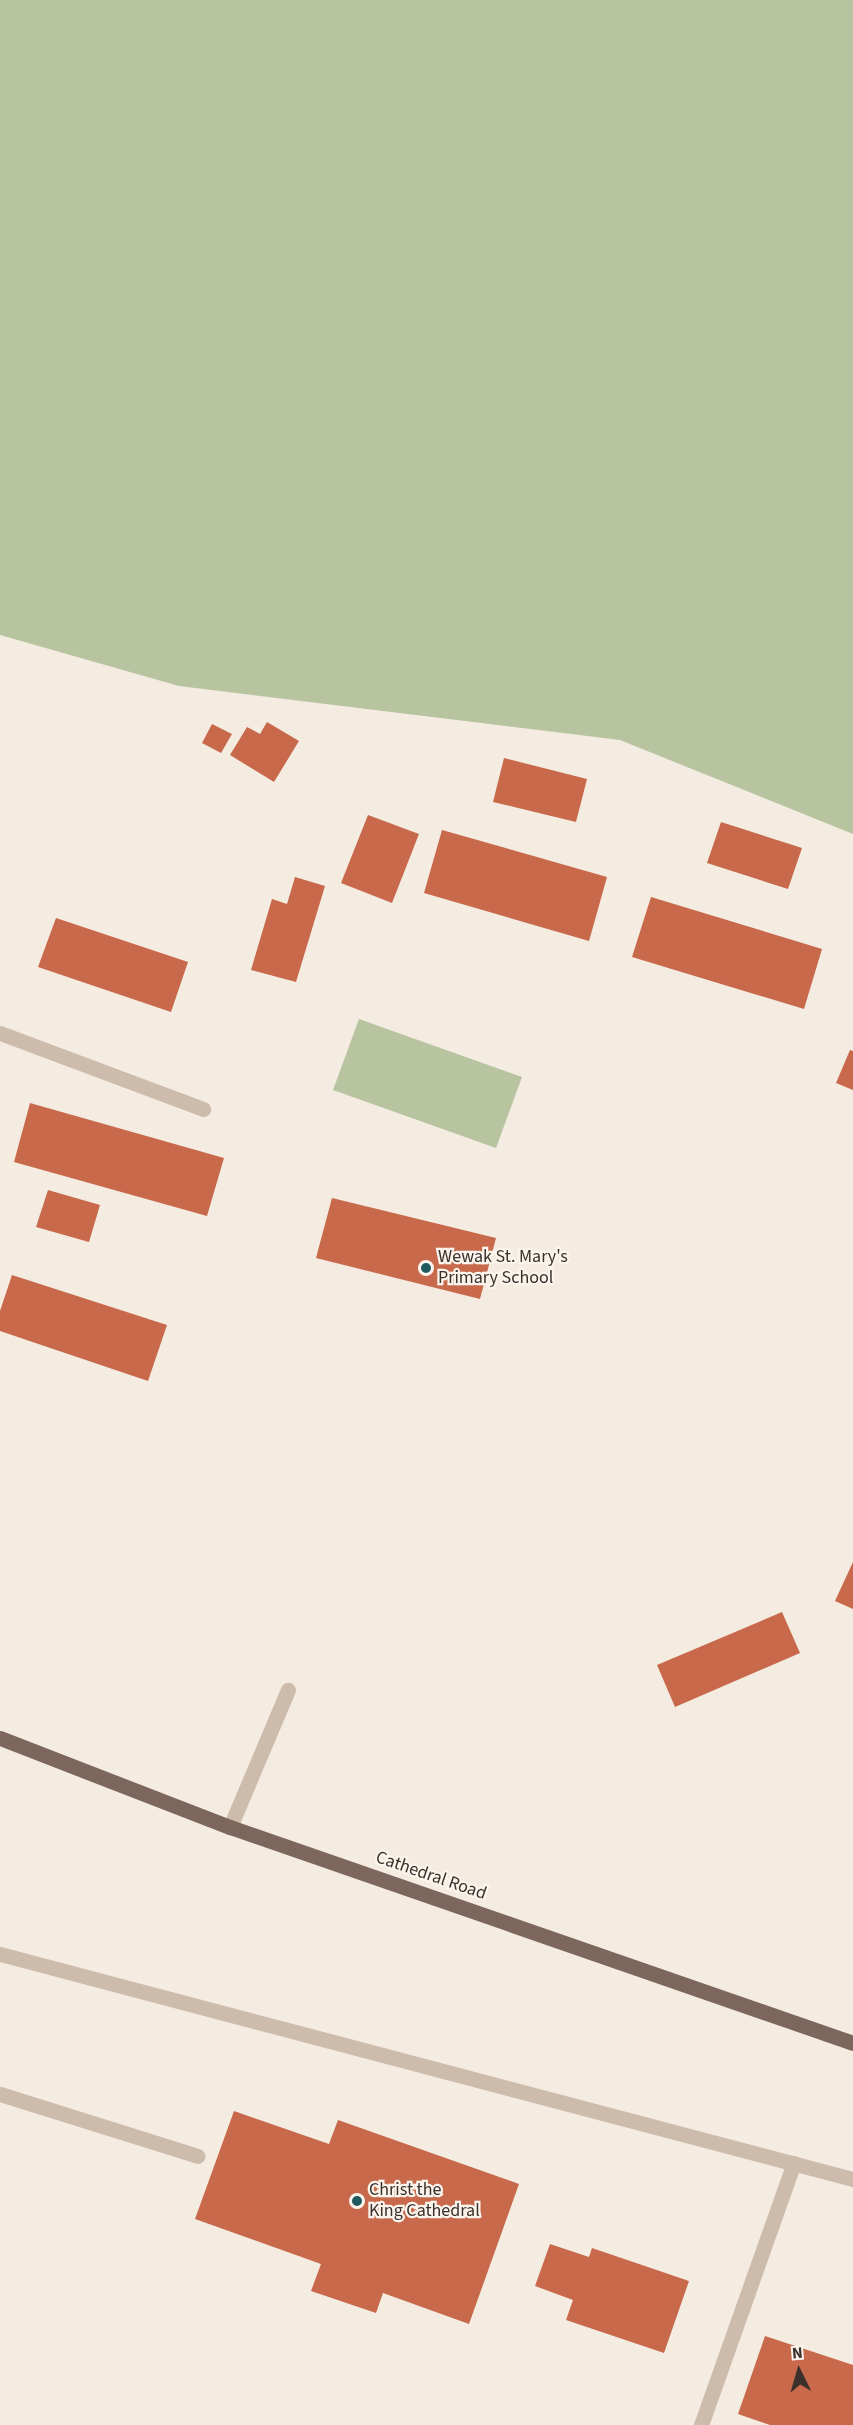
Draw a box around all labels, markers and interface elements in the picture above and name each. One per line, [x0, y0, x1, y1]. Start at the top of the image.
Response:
place label: Wewak St. Mary's Primary School [438, 1247, 568, 1290]
marker: Wewak St. Mary's Primary School [419, 1261, 433, 1275]
street label: Cathedral Road [373, 1847, 489, 1905]
place label: Christ the King Cathedral [369, 2180, 480, 2222]
marker: Christ the King Cathedral [350, 2194, 364, 2208]
north arrow [769, 2341, 829, 2401]
text: N [791, 2342, 804, 2364]

